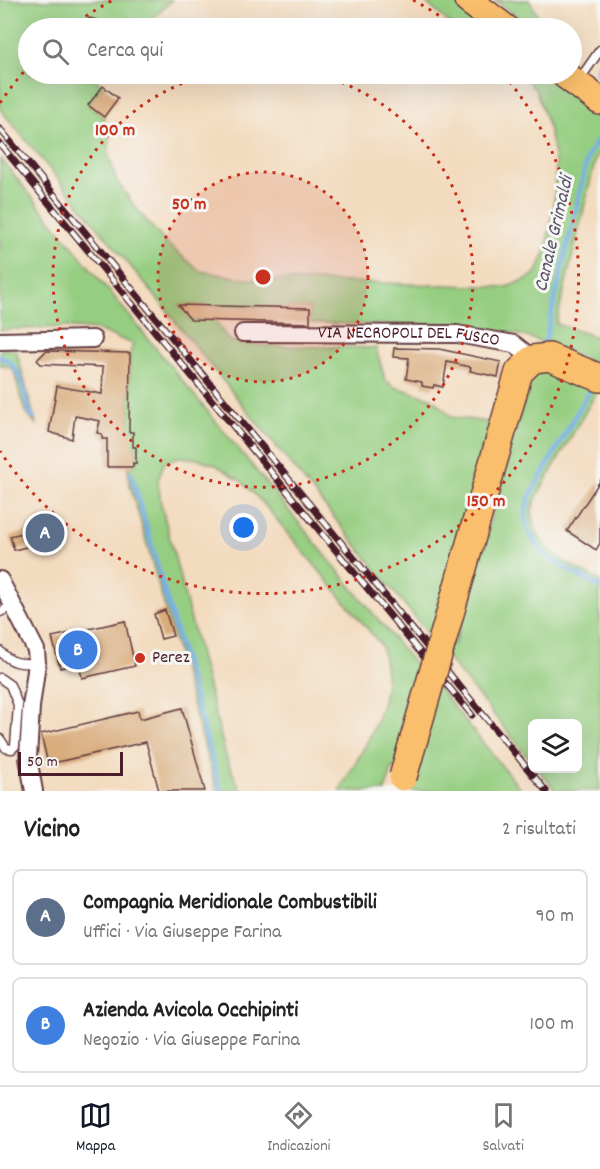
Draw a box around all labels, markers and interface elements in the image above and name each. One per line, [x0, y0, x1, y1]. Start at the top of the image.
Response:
search box [18, 18, 582, 84]
icon: search [39, 35, 72, 68]
text: Cerca qui [87, 36, 163, 67]
text: 100 m [95, 119, 135, 144]
water label: Canale Grimaldi [528, 170, 583, 295]
text: 50 m [172, 193, 206, 218]
centre of rings [253, 267, 273, 287]
street label: VIA NECROPOLI DEL FUSCO [318, 321, 501, 354]
text: 150 m [467, 490, 505, 515]
pin: A [26, 510, 64, 556]
your location [229, 513, 258, 542]
pin: B [58, 628, 98, 672]
place label: Perez [152, 646, 190, 671]
marker: Perez [133, 651, 147, 665]
map controls [528, 719, 582, 773]
button: layers [528, 719, 582, 773]
scale bar [18, 749, 123, 776]
text: 50 m [27, 751, 58, 774]
text: Vicino [24, 812, 80, 849]
text: 2 risultati [502, 816, 576, 844]
text: Compagnia Meridionale Combustibili [83, 888, 377, 919]
text: A [40, 903, 51, 931]
text: 90 m [536, 903, 574, 931]
text: Uffici · Via Giuseppe Farina [83, 919, 281, 947]
text: Azienda Avicola Occhipinti [83, 996, 298, 1027]
text: B [41, 1011, 50, 1039]
text: 100 m [530, 1011, 574, 1039]
text: Negozio · Via Giuseppe Farina [83, 1027, 300, 1055]
tab: Mappa [76, 1099, 115, 1158]
tab: Indicazioni [267, 1099, 330, 1158]
tab: Salvati [483, 1099, 524, 1158]

